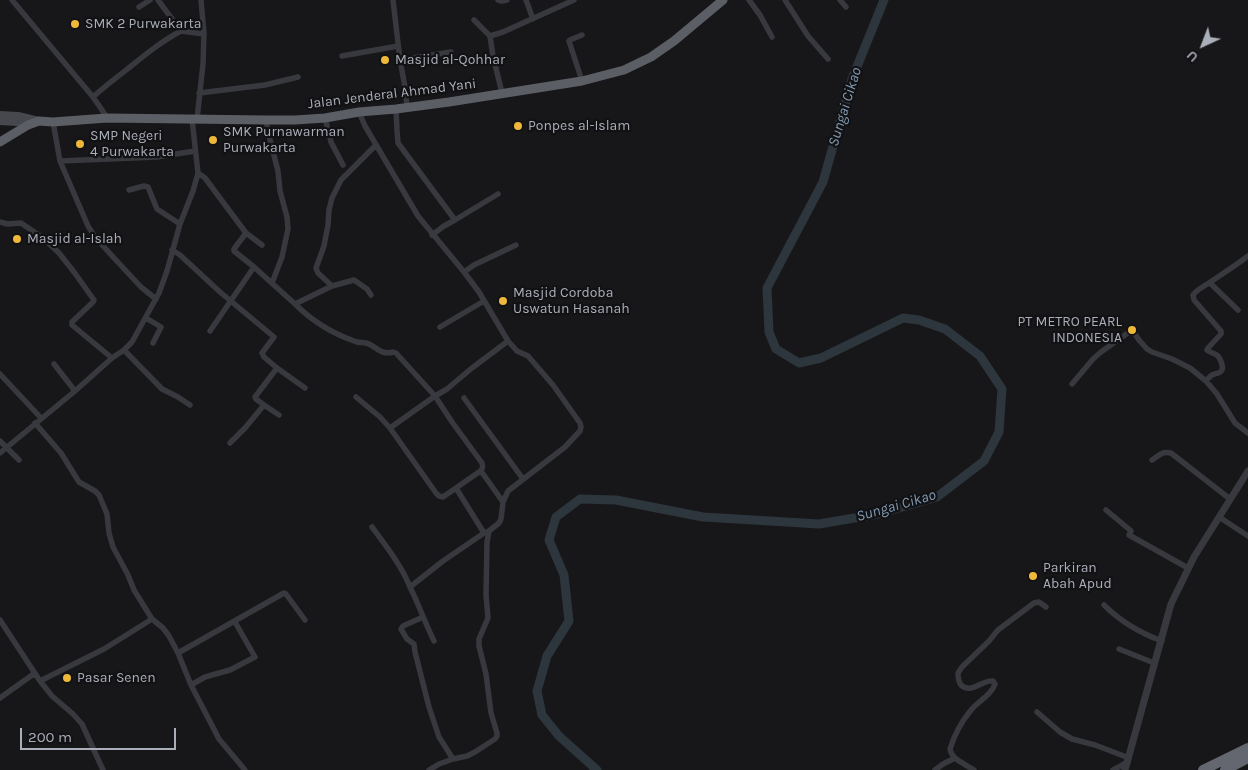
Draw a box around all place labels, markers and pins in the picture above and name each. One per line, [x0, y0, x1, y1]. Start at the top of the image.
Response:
place label: SMK 2 Purwakarta [85, 16, 201, 32]
marker: SMK 2 Purwakarta [69, 18, 81, 30]
place label: Masjid al-Qohhar [395, 52, 505, 68]
marker: Masjid al-Qohhar [379, 54, 391, 66]
place label: Ponpes al-Islam [528, 118, 630, 134]
marker: Ponpes al-Islam [512, 120, 524, 132]
place label: SMK Purnawarman Purwakarta [223, 124, 345, 156]
place label: SMP Negeri 4 Purwakarta [90, 128, 174, 160]
marker: SMK Purnawarman Purwakarta [207, 134, 219, 146]
marker: SMP Negeri 4 Purwakarta [74, 138, 86, 150]
place label: Masjid al-Islah [27, 231, 122, 247]
marker: Masjid al-Islah [11, 233, 23, 245]
place label: Masjid Cordoba Uswatun Hasanah [513, 285, 630, 318]
marker: Masjid Cordoba Uswatun Hasanah [497, 295, 509, 307]
place label: PT METRO PEARL INDONESIA [1017, 314, 1122, 347]
marker: PT METRO PEARL INDONESIA [1126, 324, 1138, 336]
place label: Parkiran Abah Apud [1043, 560, 1112, 592]
marker: Parkiran Abah Apud [1027, 570, 1039, 582]
place label: Pasar Senen [77, 670, 156, 686]
marker: Pasar Senen [61, 672, 73, 684]

